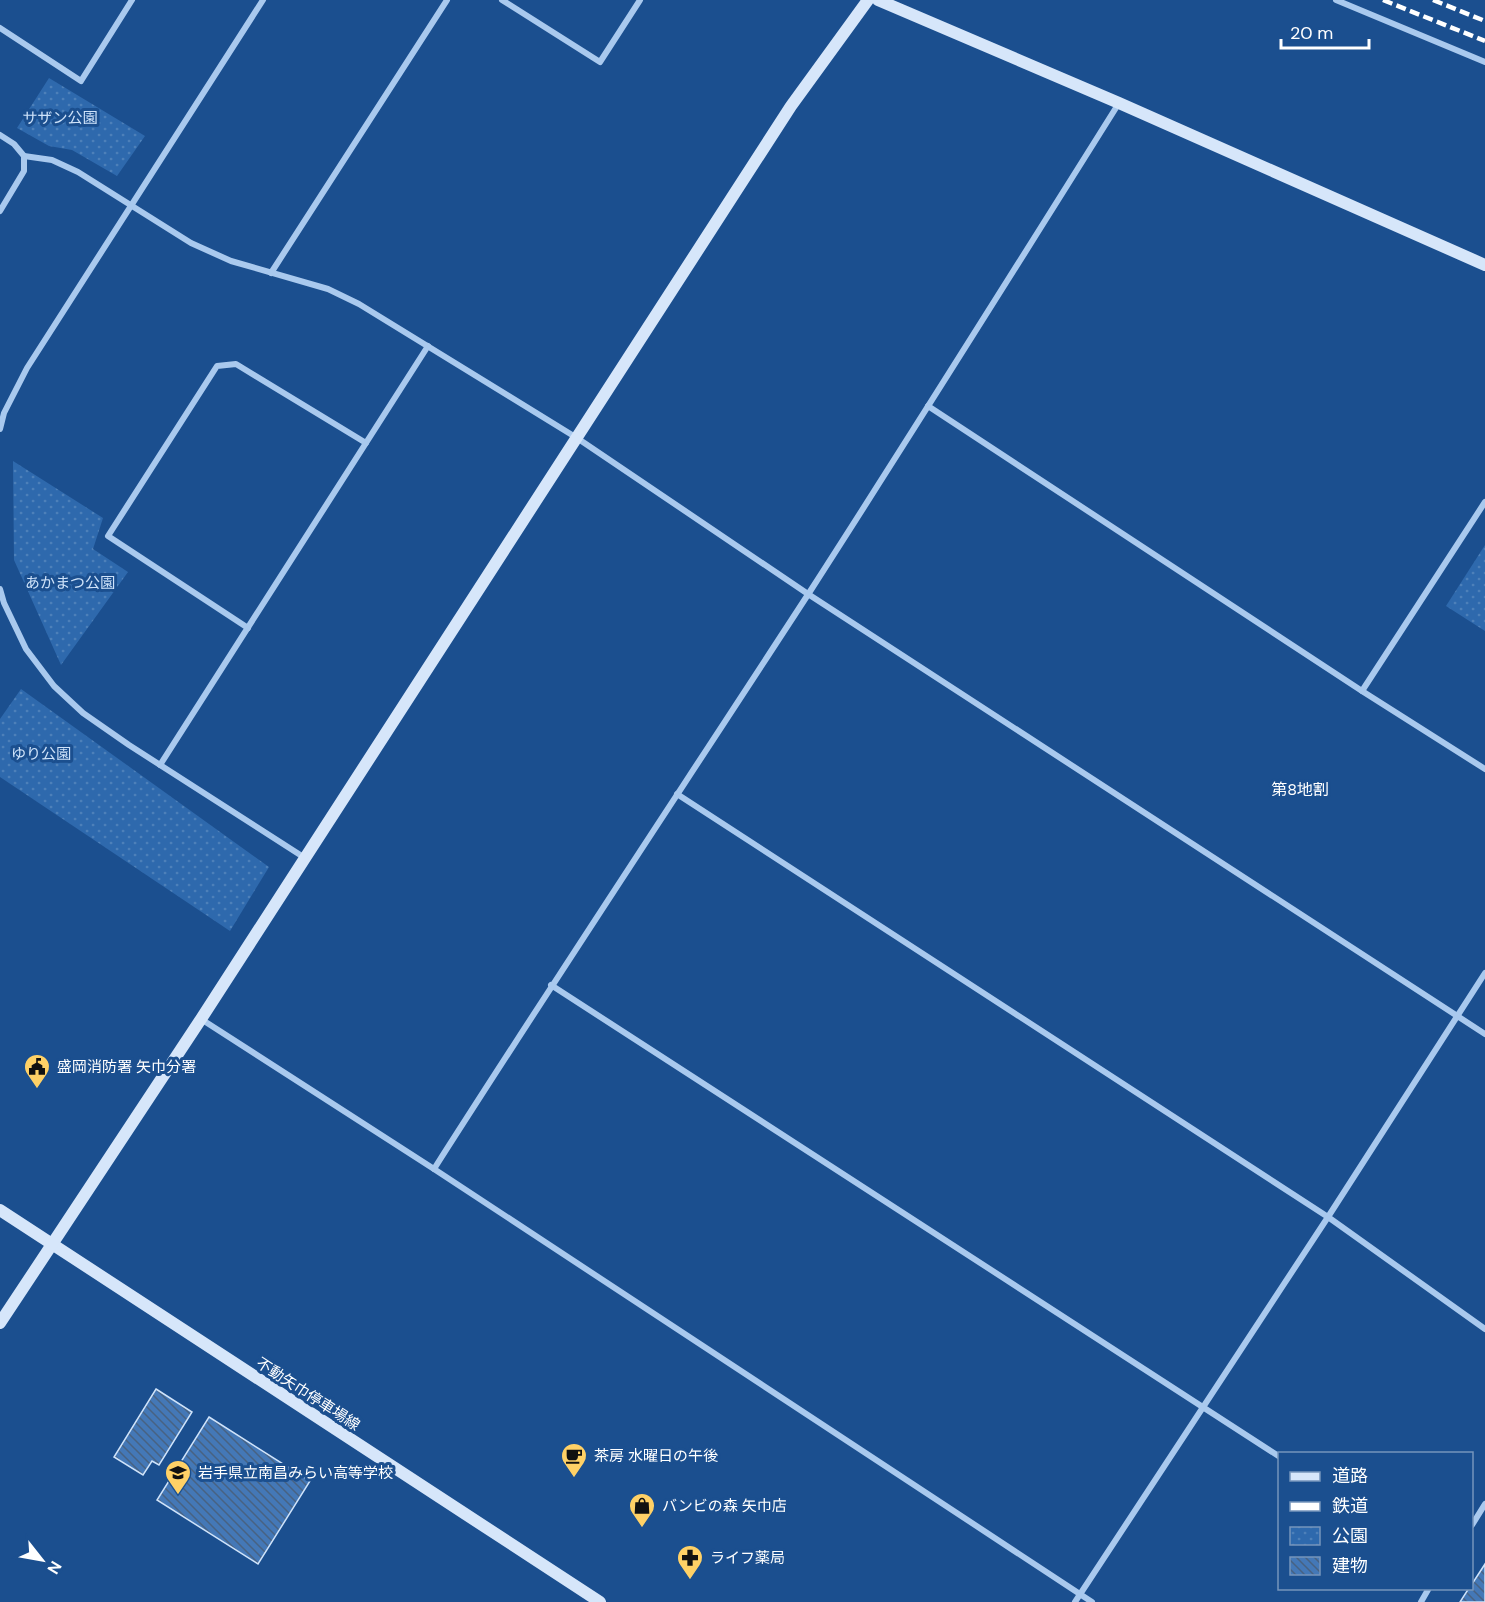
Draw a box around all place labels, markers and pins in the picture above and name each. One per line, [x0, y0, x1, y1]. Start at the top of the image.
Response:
public building icon: 盛岡消防署 矢巾分署 [22, 1052, 52, 1090]
place label: 盛岡消防署 矢巾分署 [57, 1057, 196, 1077]
cafe icon: 茶房 水曜日の午後 [559, 1441, 589, 1479]
place label: 茶房 水曜日の午後 [594, 1446, 718, 1466]
school or university icon: 岩手県立南昌みらい高等学校 [163, 1458, 193, 1496]
place label: 岩手県立南昌みらい高等学校 [198, 1463, 393, 1483]
shop icon: バンビの森 矢巾店 [627, 1491, 657, 1529]
place label: バンビの森 矢巾店 [662, 1496, 787, 1516]
pharmacy icon: ライフ薬局 [675, 1543, 705, 1581]
place label: ライフ薬局 [710, 1548, 785, 1568]

